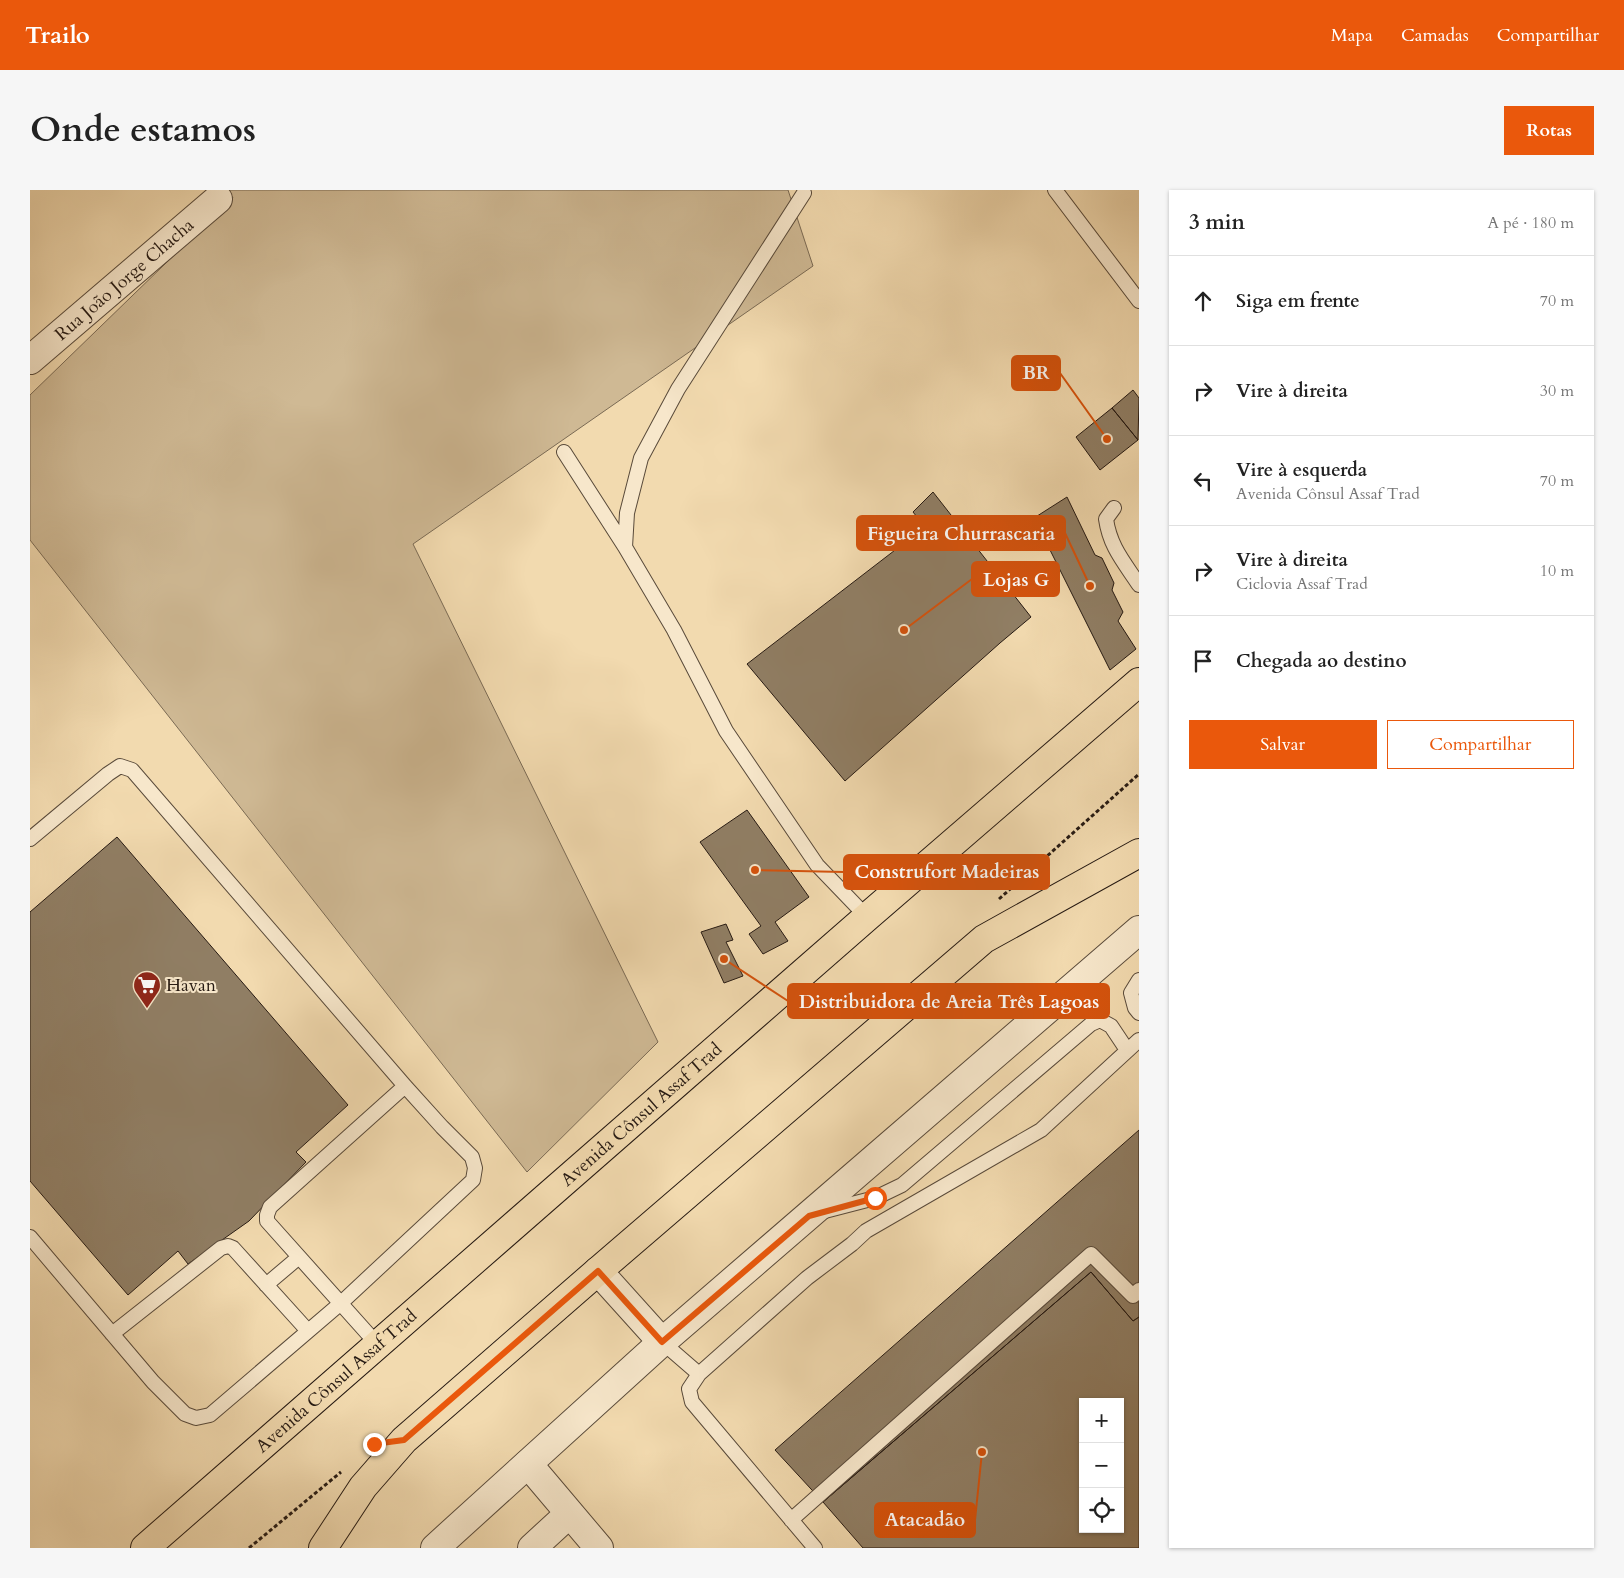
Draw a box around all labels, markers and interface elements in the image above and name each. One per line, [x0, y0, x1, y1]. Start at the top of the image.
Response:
text: Trailo [25, 19, 90, 52]
text: Mapa [1331, 23, 1373, 48]
text: Camadas [1401, 23, 1469, 48]
text: Compartilhar [1497, 23, 1599, 48]
text: Onde estamos [30, 106, 256, 154]
button: Rotas [1504, 106, 1594, 155]
text: 3 min [1189, 208, 1245, 237]
street label: Rua João Jorge Chacha [49, 212, 199, 346]
text: A pé · 180 m [1487, 212, 1574, 234]
icon: ahead [1189, 287, 1217, 315]
text: Siga em frente [1236, 288, 1360, 314]
text: 70 m [1540, 290, 1574, 312]
callout: BR [1012, 356, 1060, 390]
text: BR [1022, 360, 1050, 386]
icon: right [1189, 377, 1217, 405]
text: Vire à direita [1236, 378, 1348, 404]
text: 30 m [1540, 380, 1574, 402]
text: Vire à esquerda [1236, 457, 1367, 483]
icon: left [1189, 467, 1217, 495]
text: 70 m [1540, 470, 1574, 492]
text: Avenida Cônsul Assaf Trad [1236, 483, 1420, 505]
callout: Figueira Churrascaria [857, 516, 1065, 550]
text: Figueira Churrascaria [867, 521, 1056, 547]
text: Vire à direita [1236, 547, 1348, 573]
icon: right [1189, 557, 1217, 585]
text: 10 m [1540, 560, 1574, 582]
callout: Lojas G [972, 562, 1059, 596]
text: Lojas G [983, 567, 1049, 593]
text: Ciclovia Assaf Trad [1236, 573, 1368, 595]
icon: arrive [1189, 647, 1217, 675]
text: Chegada ao destino [1236, 648, 1407, 674]
button: Salvar [1189, 720, 1377, 769]
button: Compartilhar [1387, 720, 1574, 769]
callout: Construfort Madeiras [844, 855, 1049, 889]
text: Construfort Madeiras [855, 859, 1039, 885]
supermarket icon: Havan [132, 970, 162, 1009]
place label: Havan [166, 973, 217, 998]
callout: Distribuidora de Areia Três Lagoas [788, 984, 1109, 1018]
text: Distribuidora de Areia Três Lagoas [799, 989, 1099, 1015]
street label: Avenida Cônsul Assaf Trad [555, 1037, 728, 1192]
route start [864, 1187, 887, 1210]
street label: Avenida Cônsul Assaf Trad [250, 1303, 423, 1458]
map controls [1079, 1398, 1124, 1533]
button: + [1079, 1398, 1124, 1443]
route end [363, 1433, 386, 1456]
button: − [1079, 1443, 1124, 1488]
button: locate [1079, 1488, 1124, 1533]
callout: Atacadão [875, 1503, 975, 1537]
text: Atacadão [885, 1507, 965, 1533]

